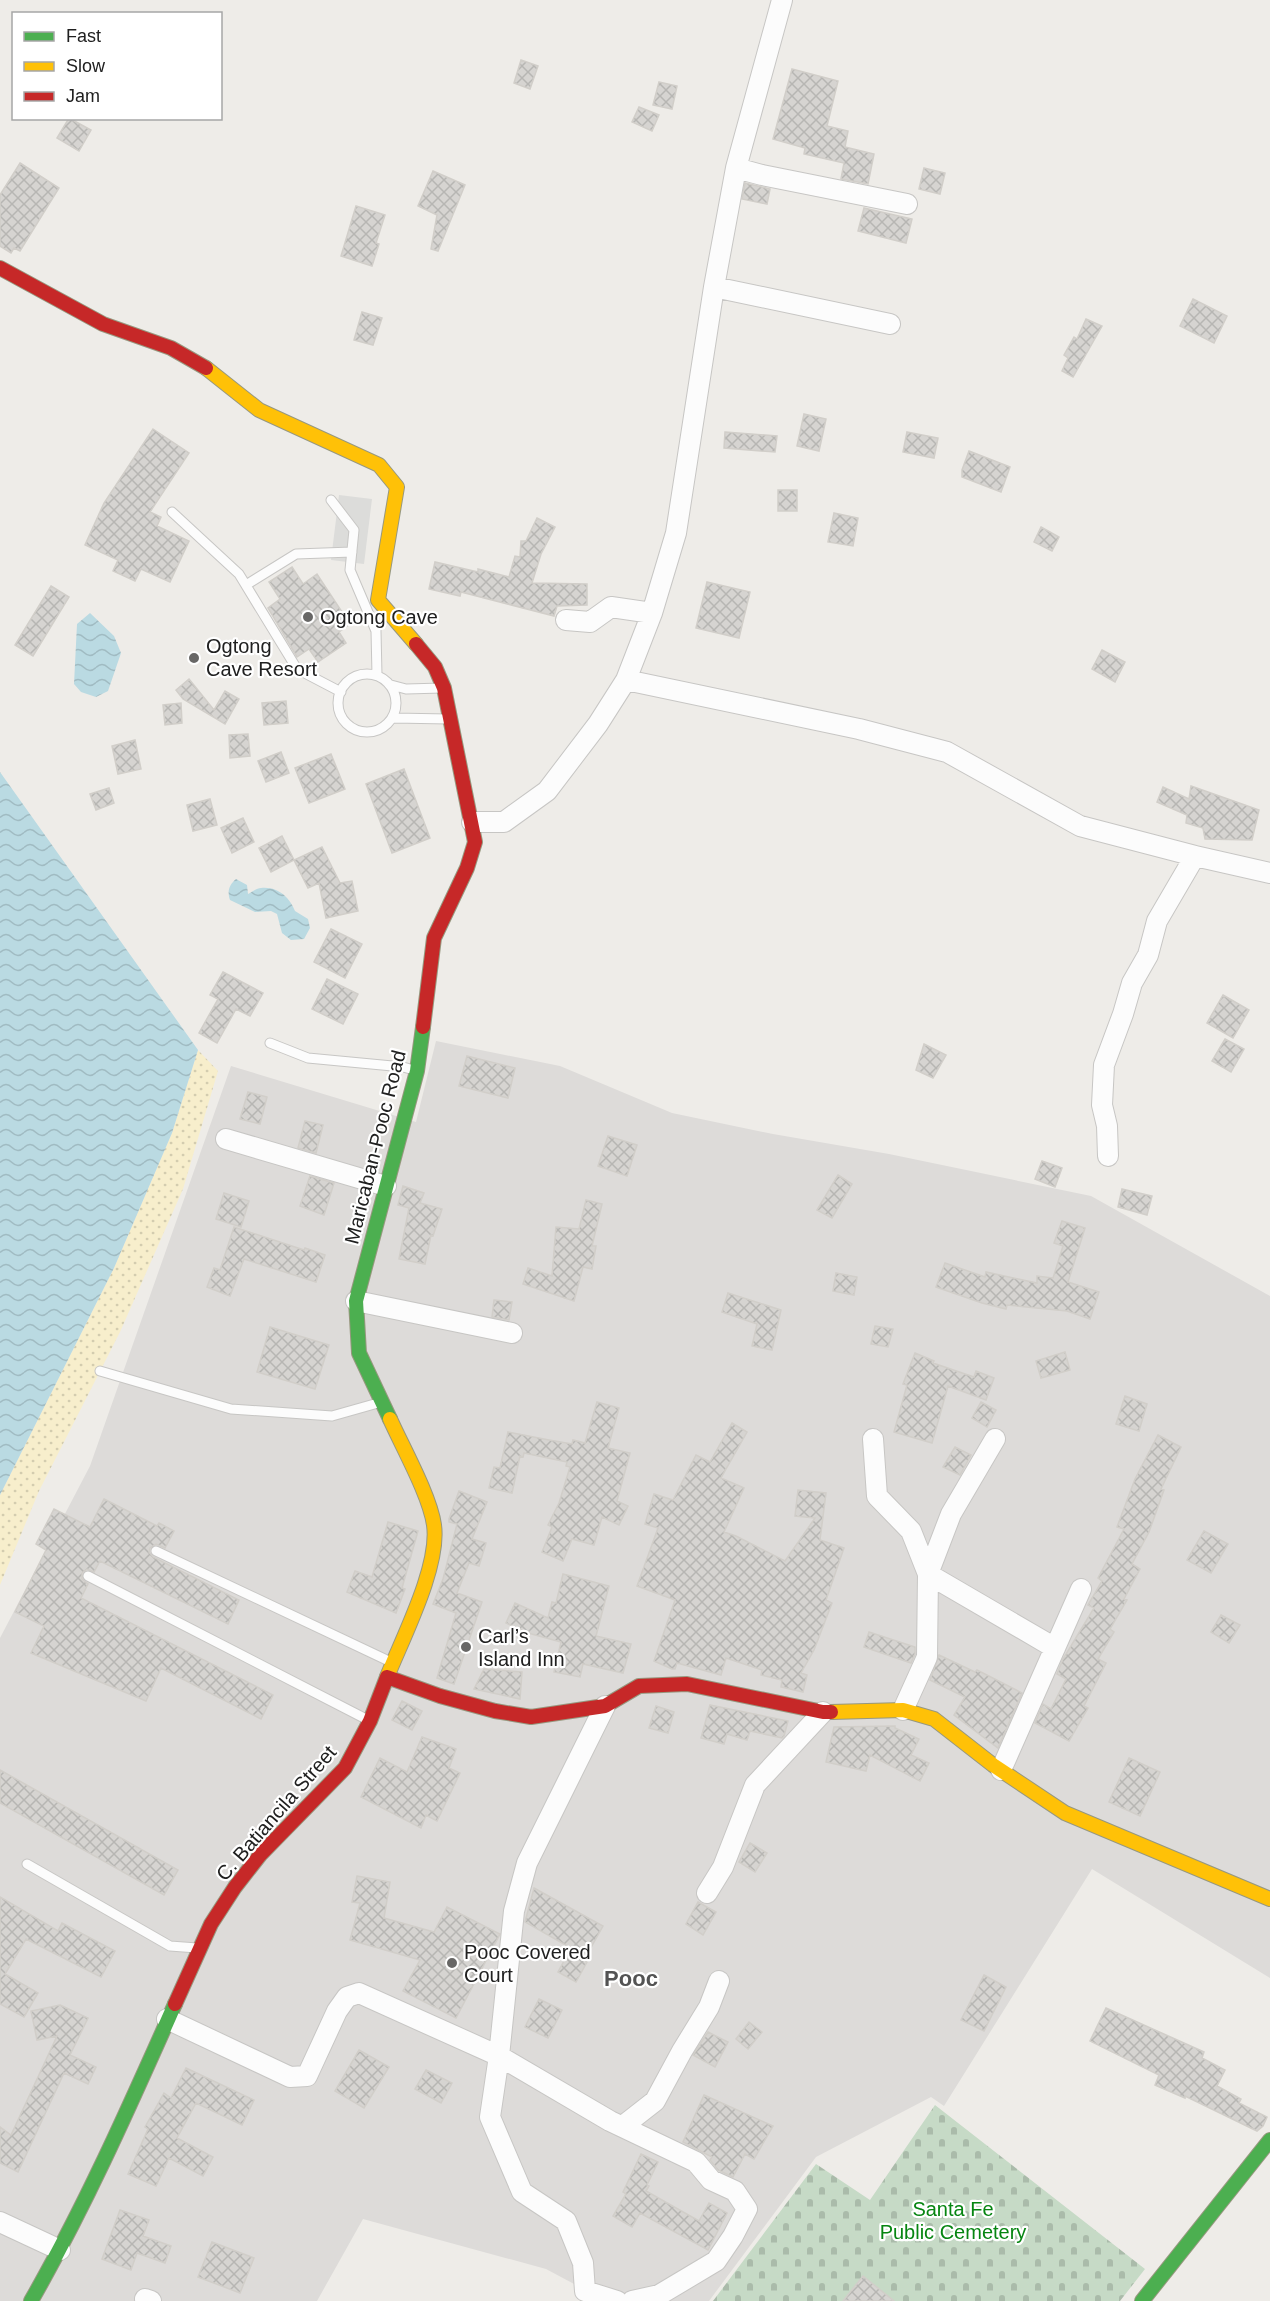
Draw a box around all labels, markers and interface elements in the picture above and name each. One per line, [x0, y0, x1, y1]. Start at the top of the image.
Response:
legend [12, 12, 222, 120]
text: Fast [66, 26, 101, 46]
text: Slow [66, 56, 106, 76]
text: Jam [66, 86, 100, 106]
place label: Ogtong Cave [320, 606, 438, 628]
marker: Ogtong Cave [301, 610, 315, 624]
place label: Ogtong Cave Resort [206, 635, 318, 680]
marker: Ogtong Cave Resort [187, 651, 201, 665]
street label: Maricaban-Pooc Road [340, 1048, 410, 1246]
place label: Carl’s Island Inn [478, 1625, 565, 1670]
marker: Carl’s Island Inn [459, 1640, 473, 1654]
street label: C. Batiancila Street [212, 1741, 341, 1885]
place label: Pooc Covered Court [464, 1941, 591, 1986]
marker: Pooc Covered Court [445, 1956, 459, 1970]
district label: Pooc [604, 1966, 658, 1991]
park label: Santa Fe Public Cemetery [880, 2198, 1026, 2243]

